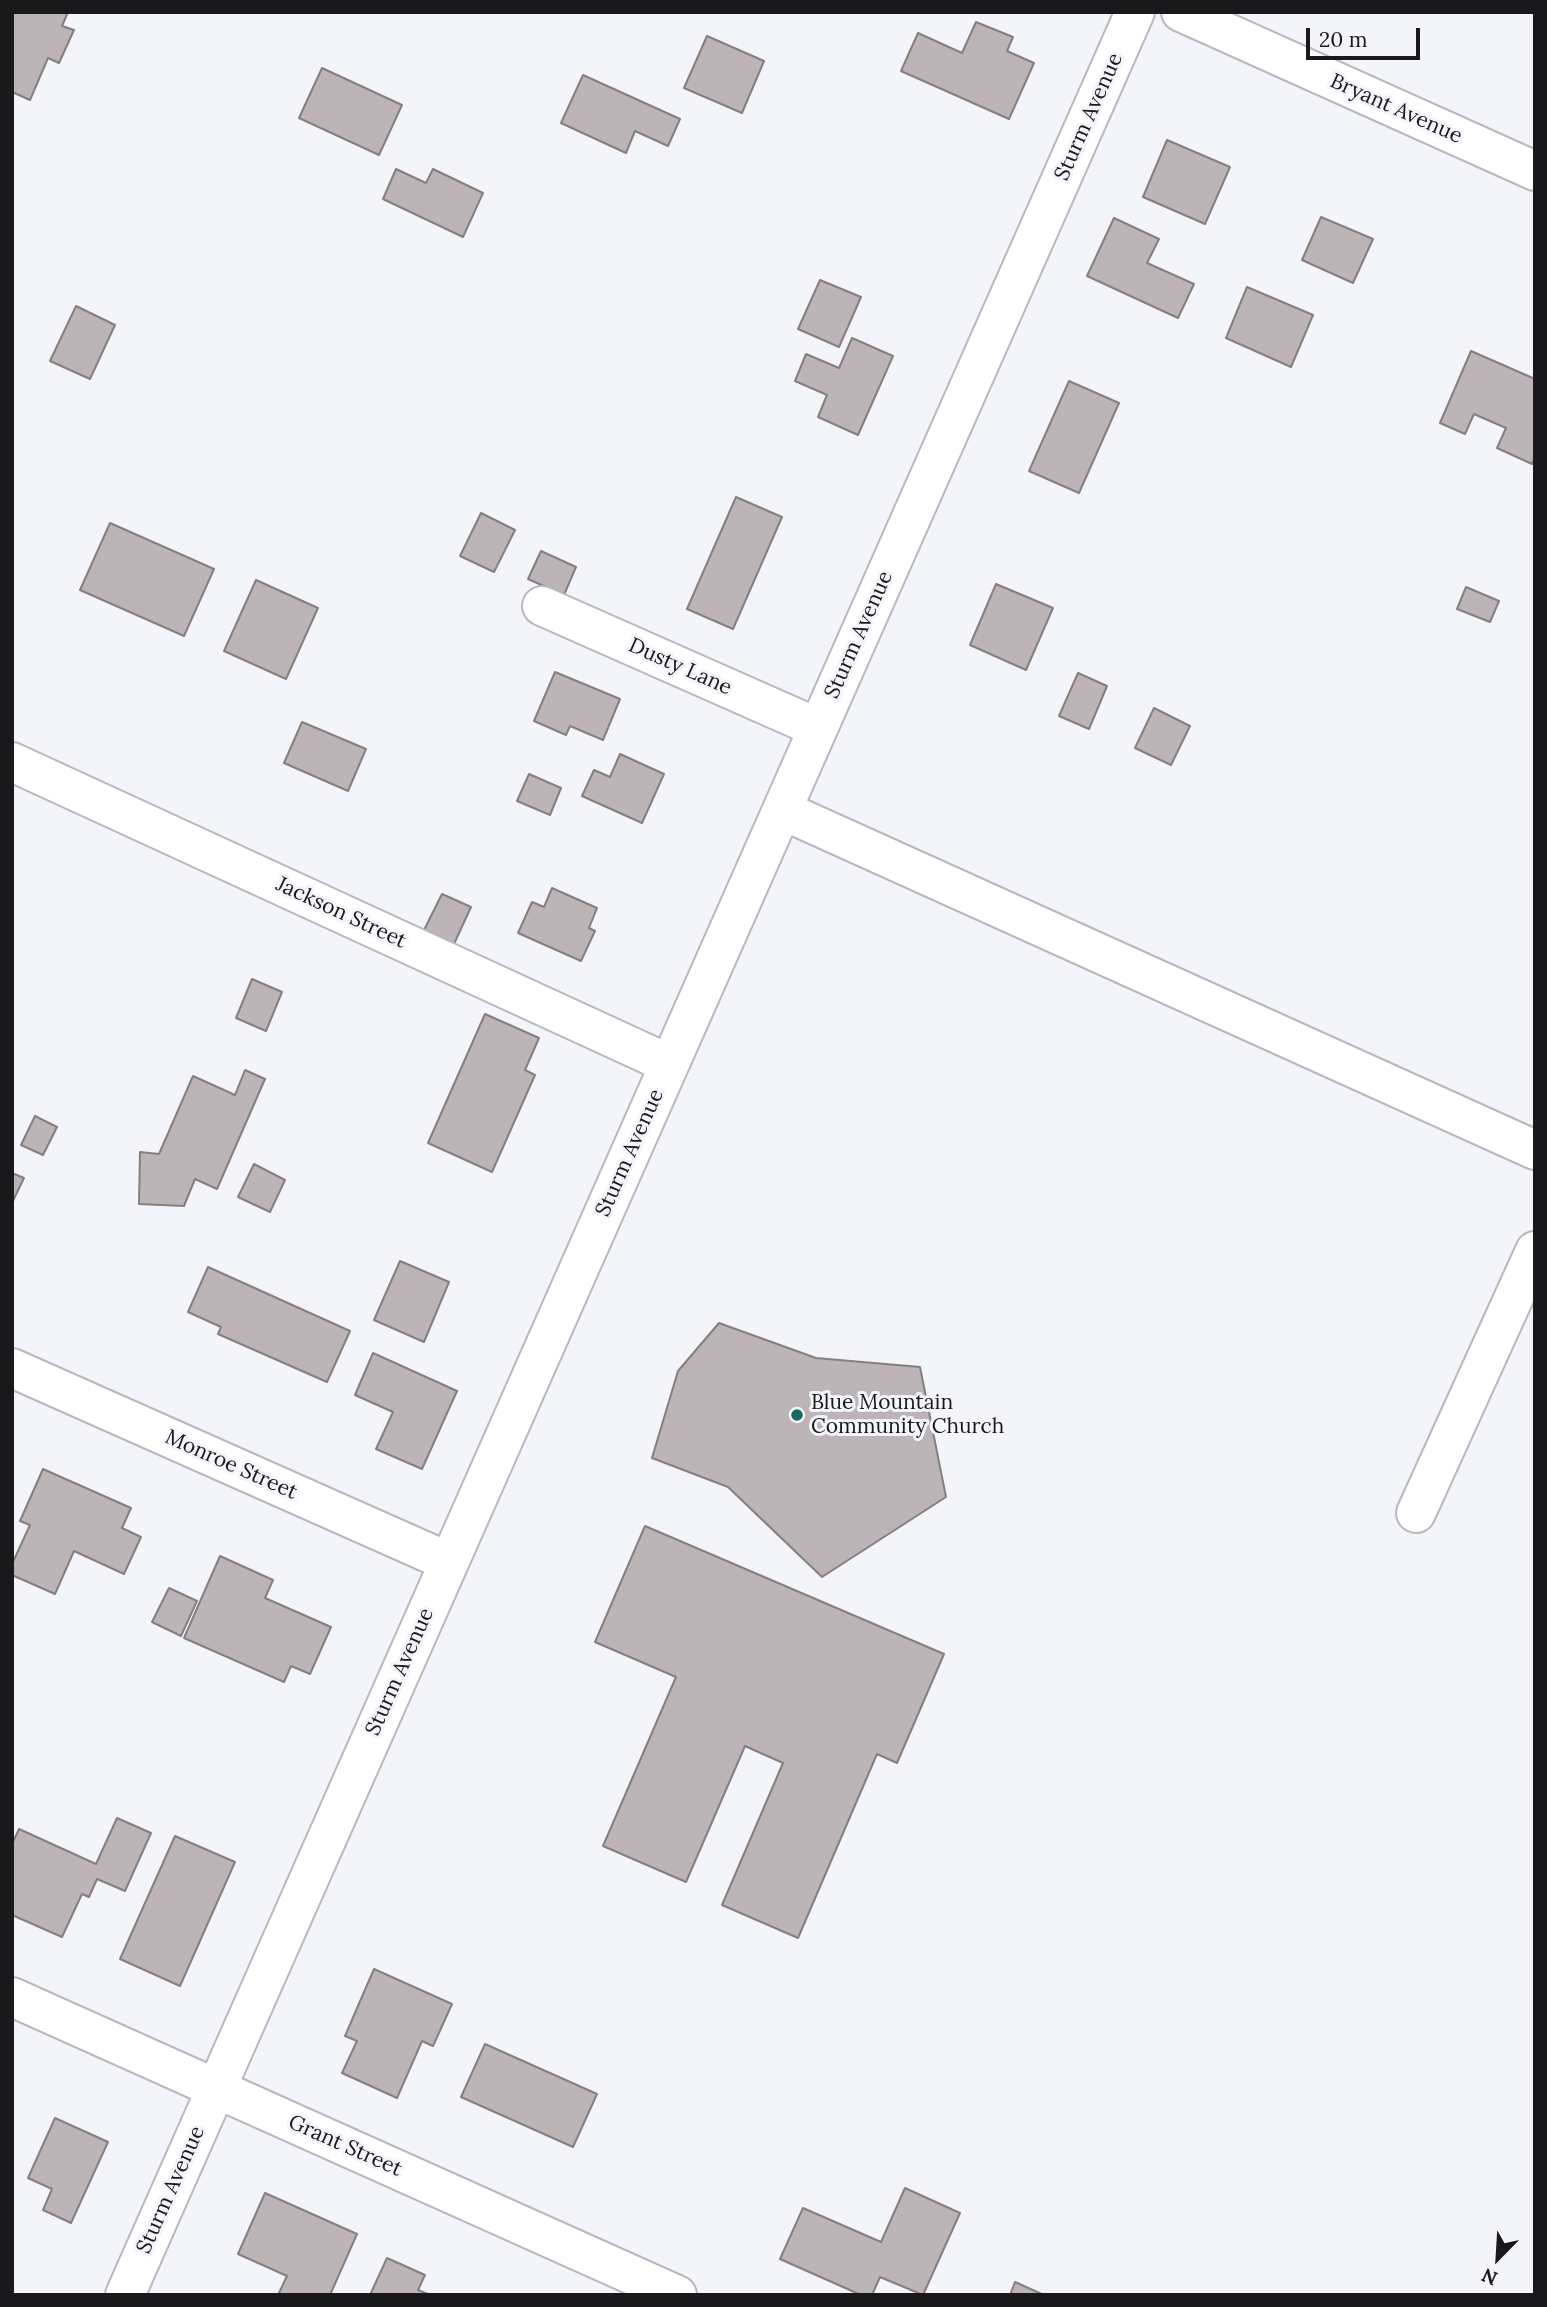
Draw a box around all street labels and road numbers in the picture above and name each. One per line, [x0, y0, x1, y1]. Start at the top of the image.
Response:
street label: Sturm Avenue [1050, 49, 1128, 185]
street label: Bryant Avenue [1326, 69, 1466, 149]
street label: Sturm Avenue [820, 567, 898, 703]
street label: Dusty Lane [625, 633, 735, 701]
street label: Jackson Street [272, 872, 410, 954]
street label: Sturm Avenue [591, 1085, 669, 1221]
street label: Monroe Street [161, 1425, 301, 1505]
street label: Sturm Avenue [361, 1604, 439, 1740]
street label: Grant Street [284, 2110, 406, 2182]
street label: Sturm Avenue [132, 2122, 210, 2258]

